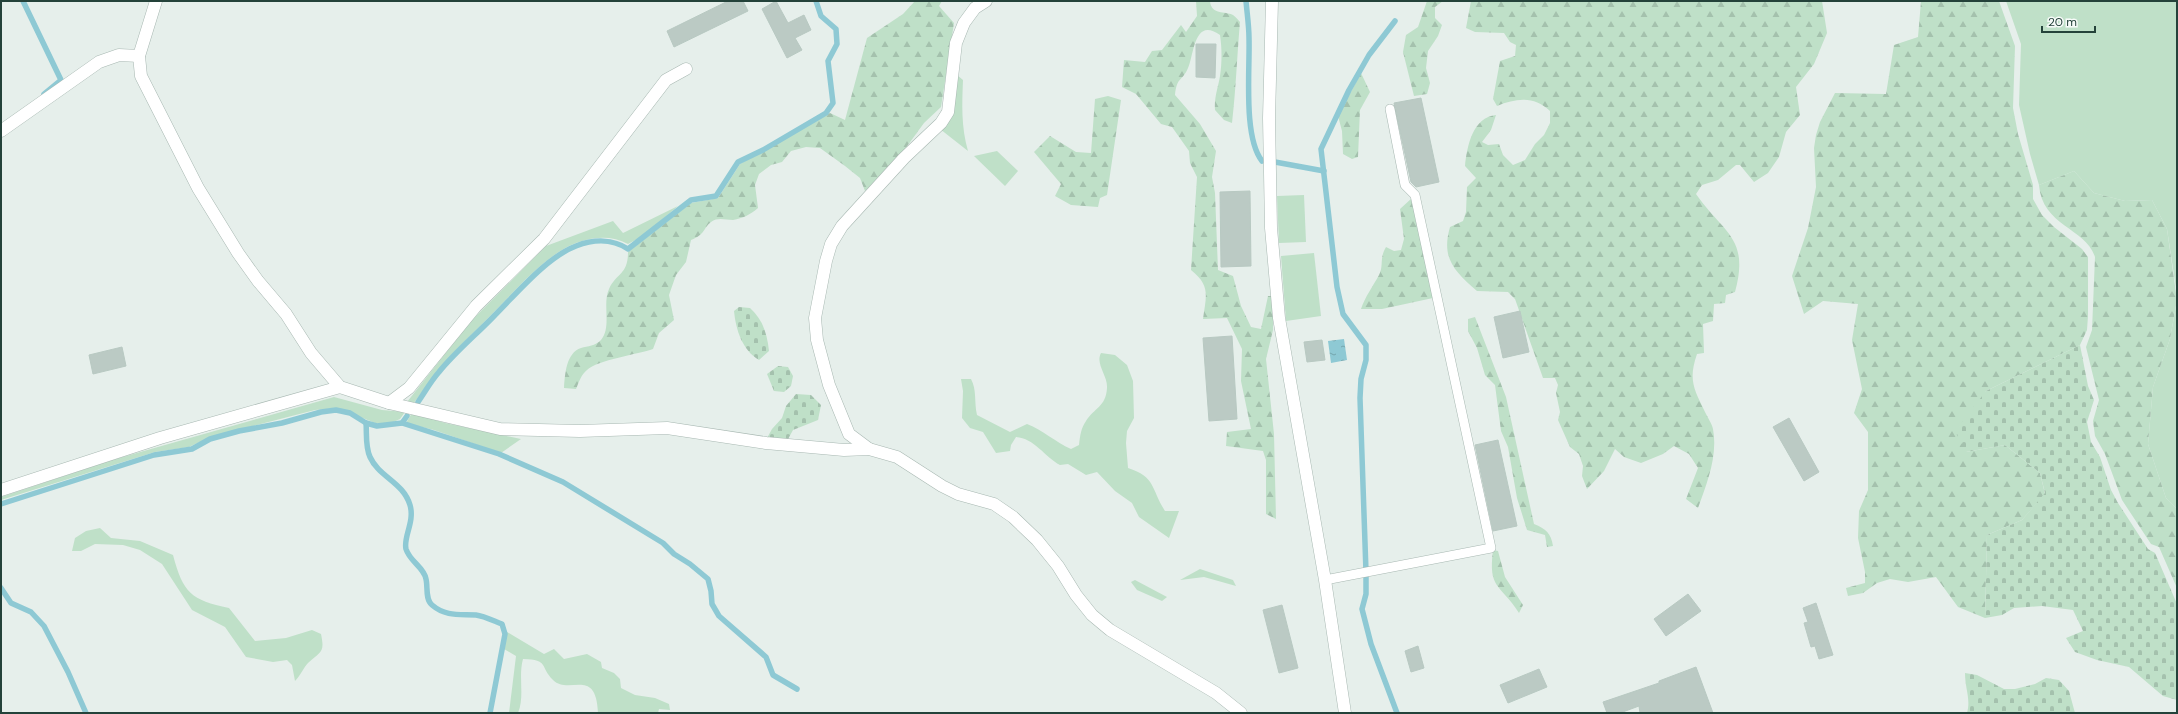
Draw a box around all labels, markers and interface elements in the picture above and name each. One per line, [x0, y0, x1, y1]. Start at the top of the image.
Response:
scale bar [2042, 8, 2095, 34]
text: 20 m [2048, 14, 2077, 30]

